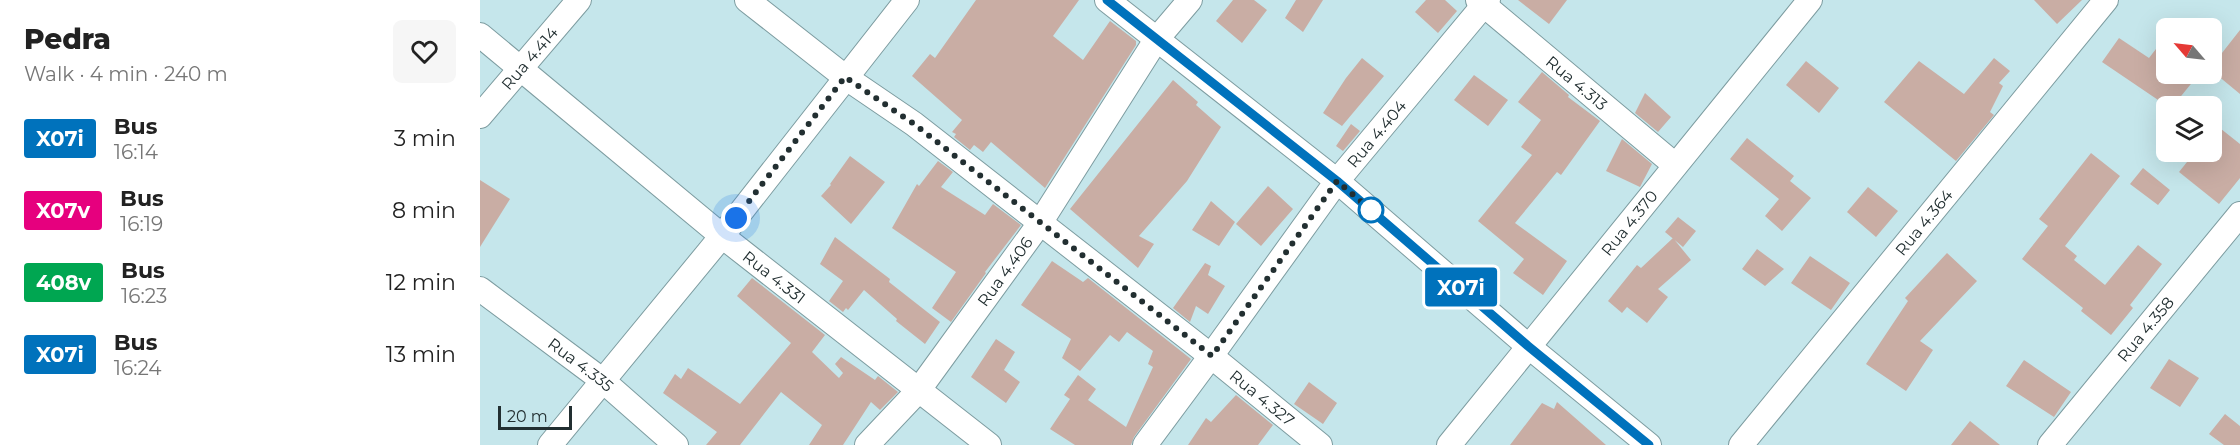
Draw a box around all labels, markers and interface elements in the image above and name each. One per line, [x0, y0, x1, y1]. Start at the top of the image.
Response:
north arrow [2156, 18, 2222, 84]
map controls [2156, 18, 2222, 162]
button: heart [393, 20, 456, 83]
text: Pedra [24, 22, 111, 56]
street label: Rua 4.414 [497, 23, 562, 94]
street label: Rua 4.313 [1542, 52, 1611, 114]
text: Walk · 4 min · 240 m [24, 62, 228, 86]
street label: Rua 4.404 [1343, 96, 1410, 171]
button: layers [2156, 96, 2222, 162]
text: Bus [114, 113, 157, 140]
text: 3 min [394, 125, 456, 152]
text: X07i [36, 126, 84, 151]
text: 16:14 [114, 140, 158, 164]
text: Bus [120, 185, 164, 212]
street label: Rua 4.364 [1891, 185, 1957, 259]
street label: Rua 4.370 [1597, 186, 1661, 260]
text: 8 min [392, 197, 456, 224]
unlabelled marker [1358, 197, 1384, 223]
text: X07v [36, 198, 90, 223]
your location [721, 203, 751, 233]
text: 16:19 [120, 212, 163, 236]
street label: Rua 4.406 [973, 233, 1036, 310]
street label: Rua 4.331 [739, 247, 809, 307]
text: Bus [121, 257, 165, 284]
line badge: X07i [1419, 268, 1503, 306]
text: 12 min [386, 269, 456, 296]
text: 408v [36, 270, 91, 295]
text: X07i [1437, 275, 1485, 300]
text: 16:23 [121, 284, 167, 308]
street label: Rua 4.358 [2113, 293, 2178, 366]
text: Bus [114, 329, 157, 356]
street label: Rua 4.335 [544, 334, 618, 395]
text: 13 min [386, 341, 456, 368]
text: X07i [36, 342, 84, 367]
text: 16:24 [114, 356, 162, 380]
street label: Rua 4.327 [1226, 366, 1298, 430]
scale bar [498, 403, 572, 430]
text: 20 m [507, 407, 548, 426]

